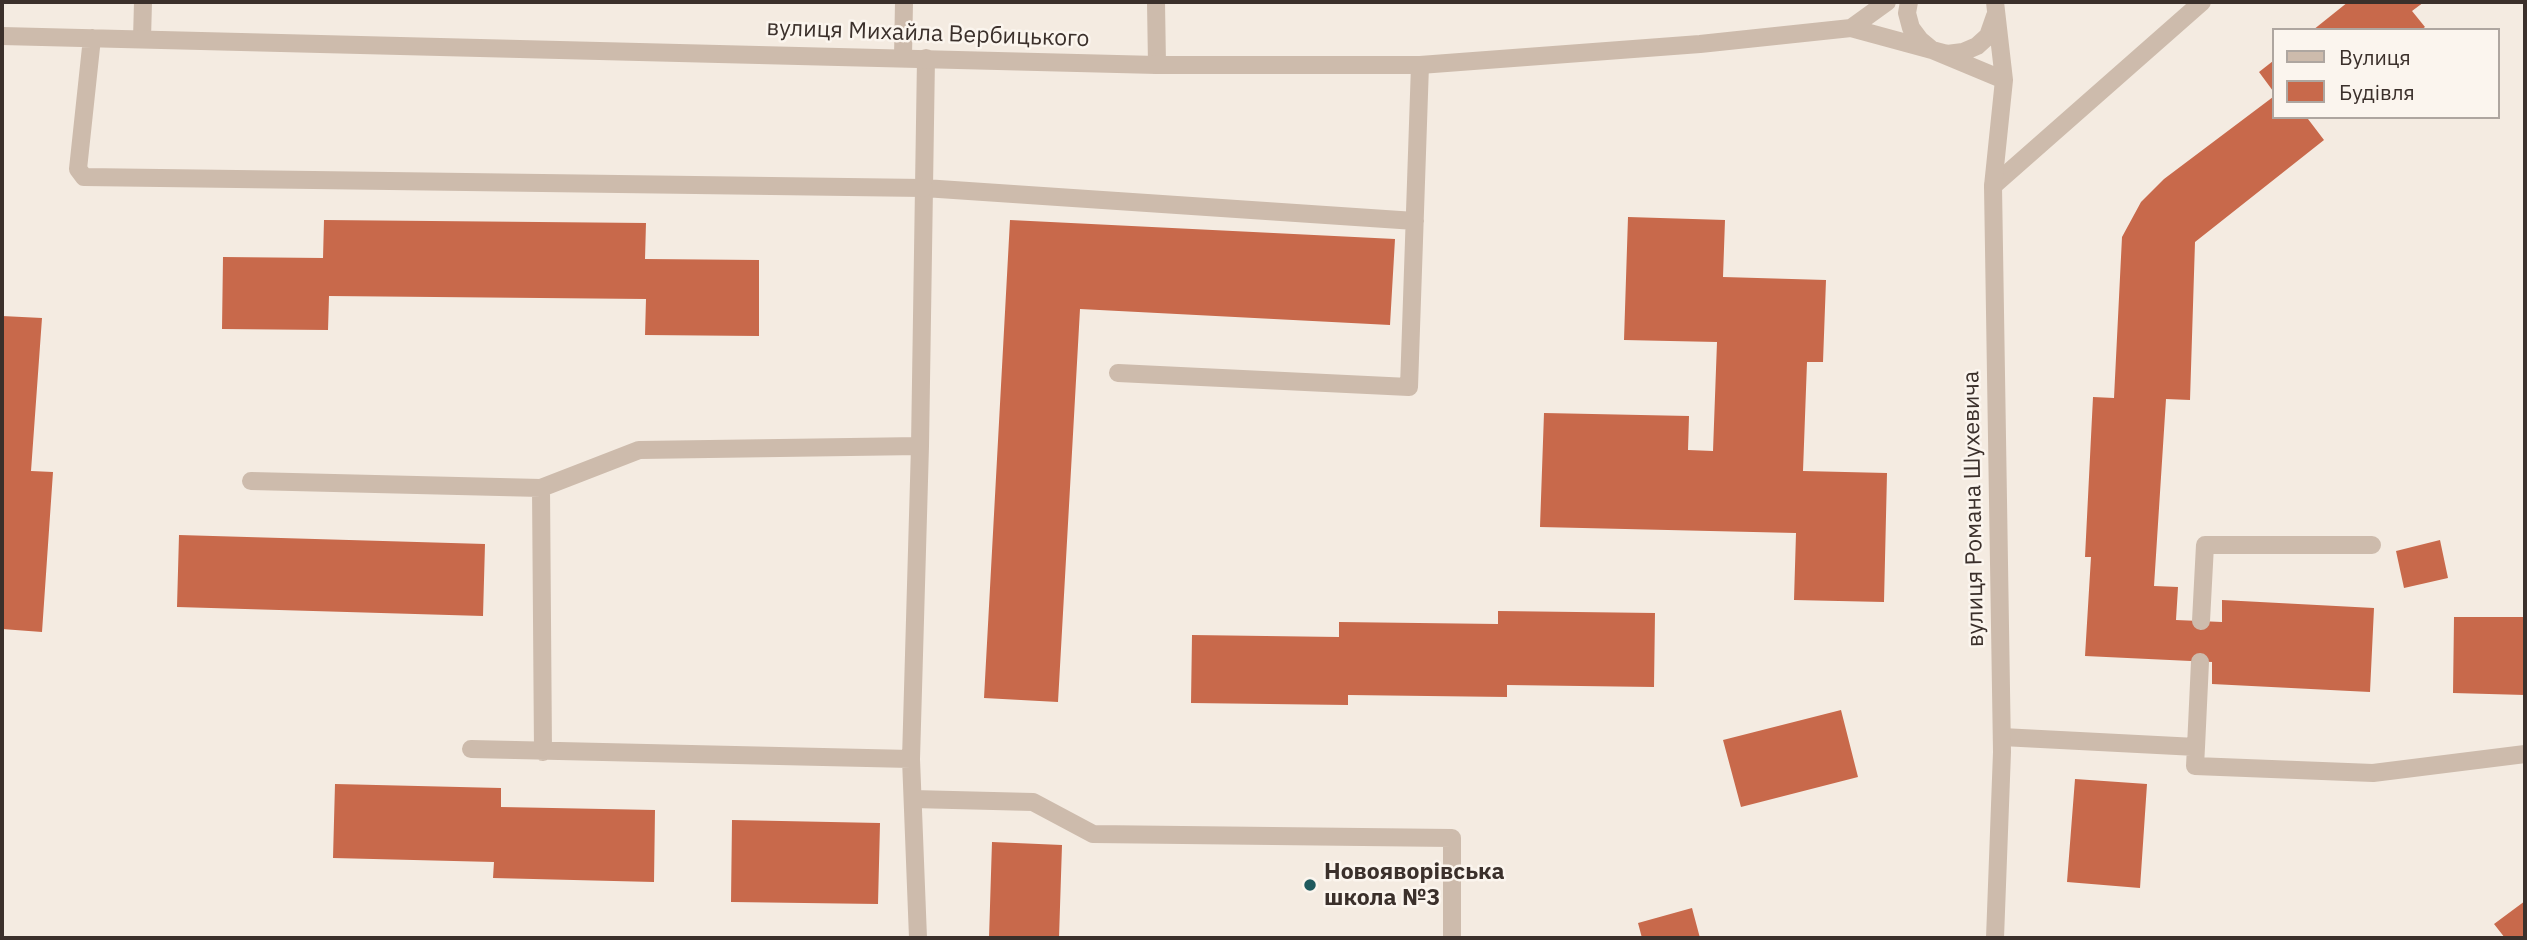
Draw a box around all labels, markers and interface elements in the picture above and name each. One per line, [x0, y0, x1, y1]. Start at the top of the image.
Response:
street label: вулиця Михайла Вербицького [766, 15, 1090, 53]
legend [2272, 28, 2499, 119]
text: Вулиця [2339, 43, 2411, 71]
text: Будівля [2339, 78, 2415, 106]
street label: вулиця Романа Шухевича [1958, 371, 1990, 647]
place label: Новояворівська школа №3 [1324, 858, 1505, 912]
marker: Новояворівська школа №3 [1302, 877, 1318, 893]

